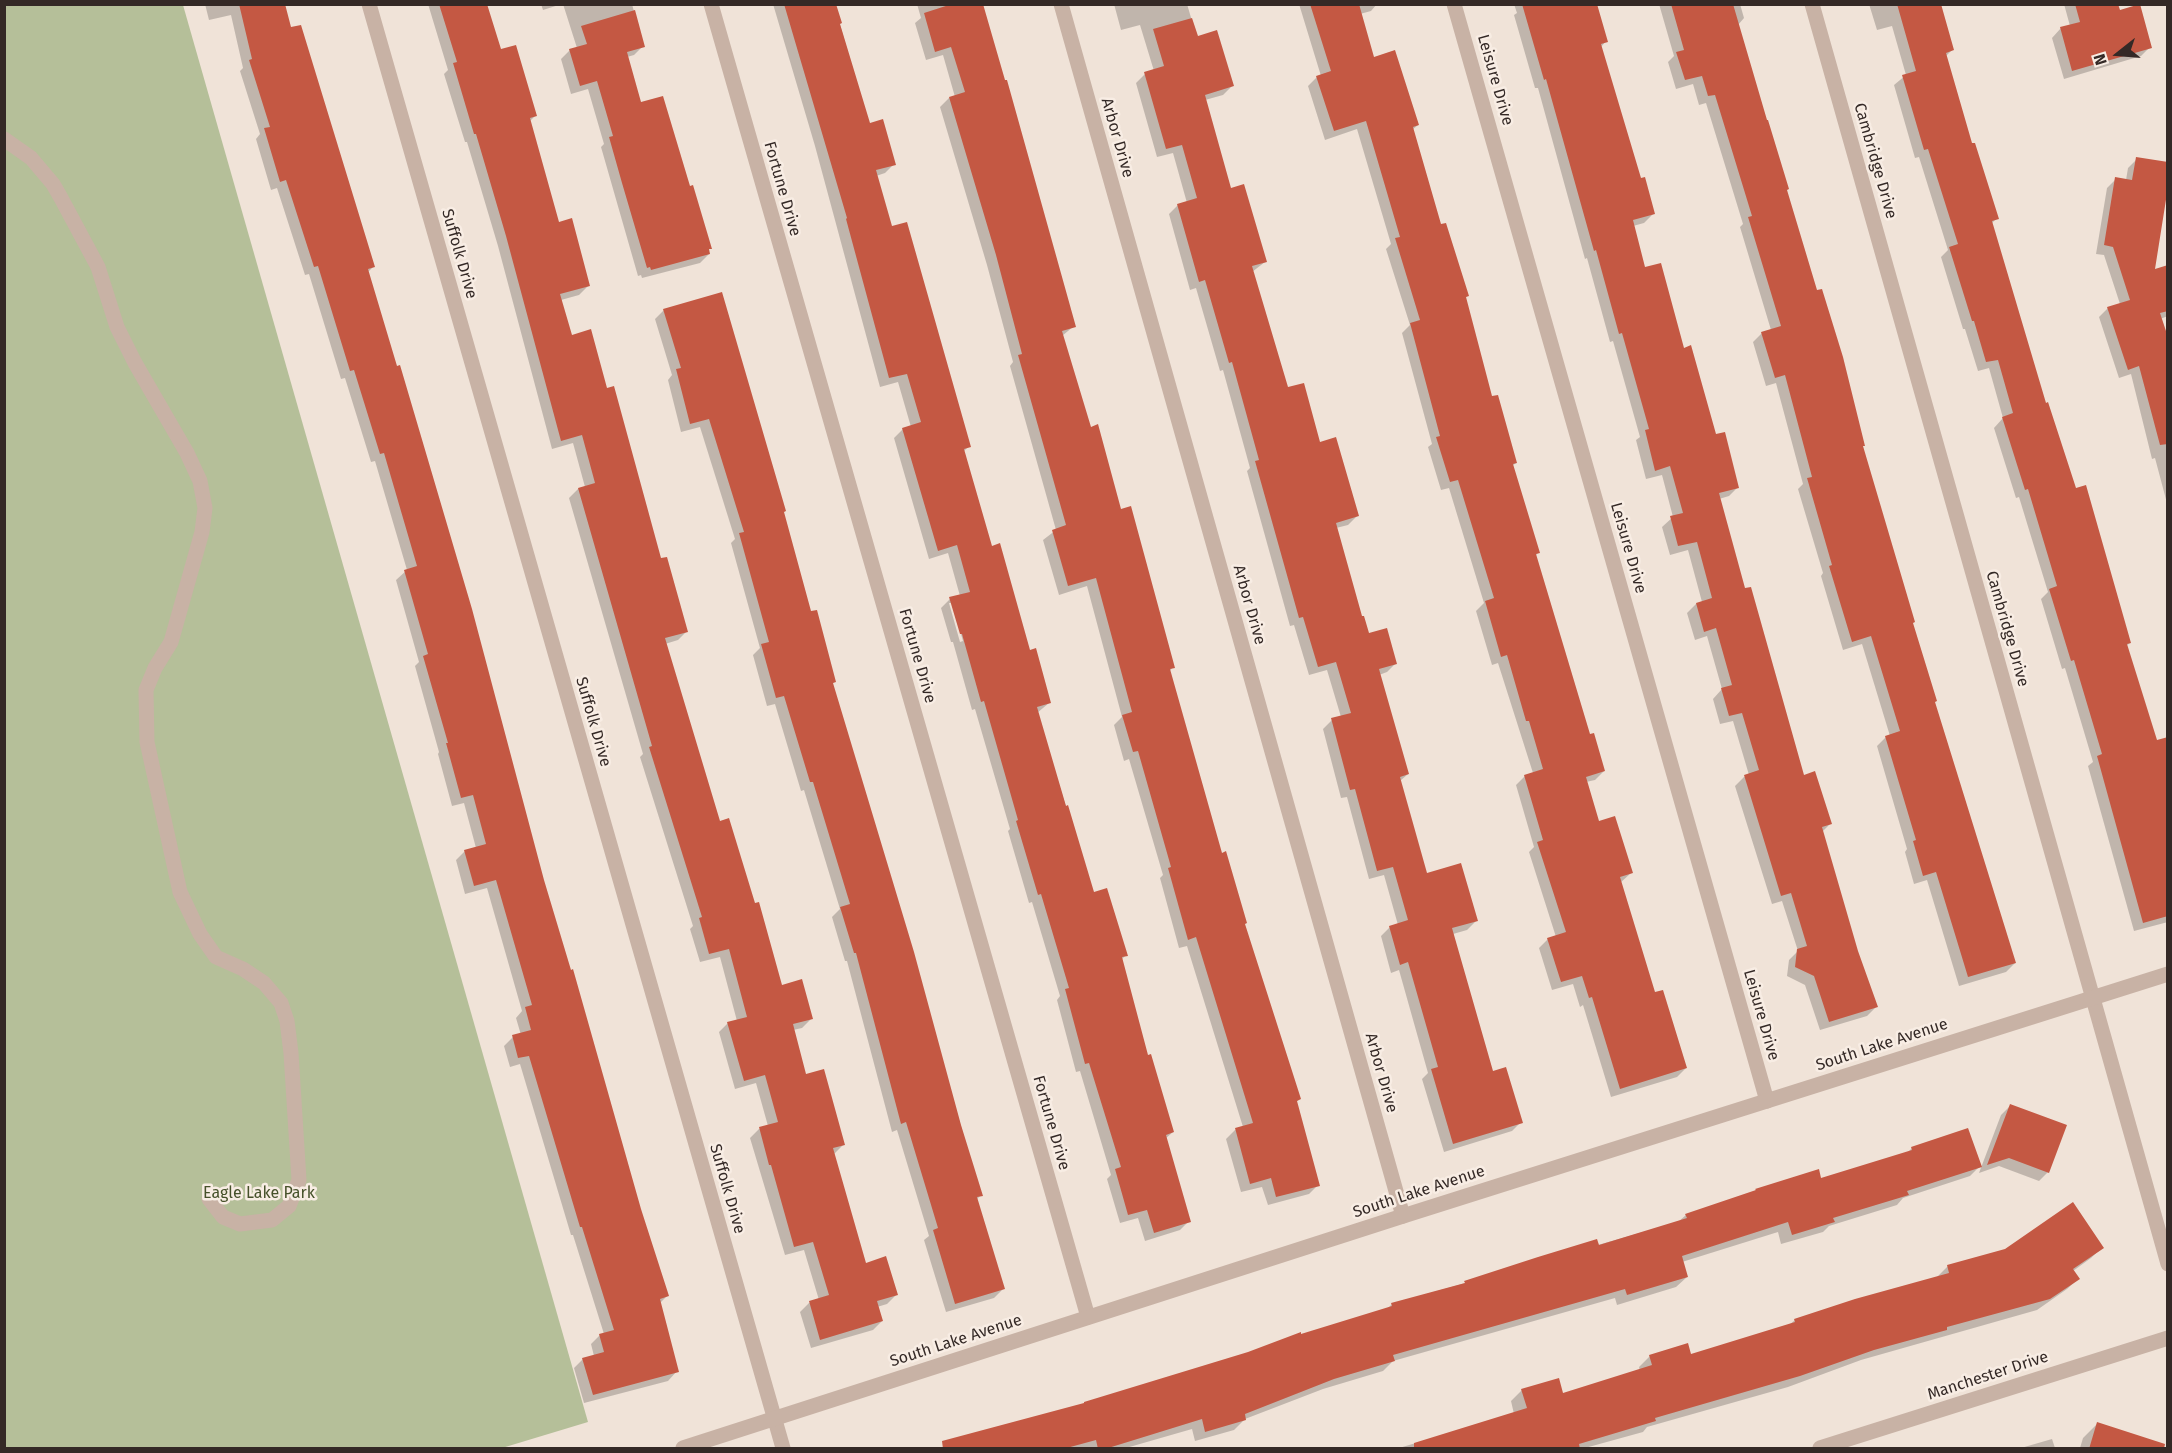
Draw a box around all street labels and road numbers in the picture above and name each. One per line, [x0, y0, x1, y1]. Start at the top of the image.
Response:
street label: Leisure Drive [1473, 32, 1517, 128]
street label: Arbor Drive [1096, 96, 1138, 180]
street label: Cambridge Drive [1849, 101, 1901, 221]
street label: Fortune Drive [759, 139, 805, 239]
street label: Suffolk Drive [437, 207, 481, 301]
street label: Leisure Drive [1606, 500, 1650, 596]
street label: Arbor Drive [1228, 563, 1270, 647]
street label: Cambridge Drive [1981, 569, 2033, 689]
street label: Fortune Drive [894, 606, 940, 706]
street label: Suffolk Drive [571, 675, 615, 769]
street label: Leisure Drive [1739, 967, 1783, 1063]
street label: South Lake Avenue [1814, 1015, 1950, 1075]
street label: Arbor Drive [1360, 1031, 1402, 1115]
street label: Fortune Drive [1028, 1073, 1074, 1173]
street label: Suffolk Drive [705, 1142, 749, 1236]
street label: South Lake Avenue [1351, 1162, 1487, 1222]
street label: South Lake Avenue [888, 1311, 1024, 1371]
street label: Manchester Drive [1925, 1347, 2051, 1405]

